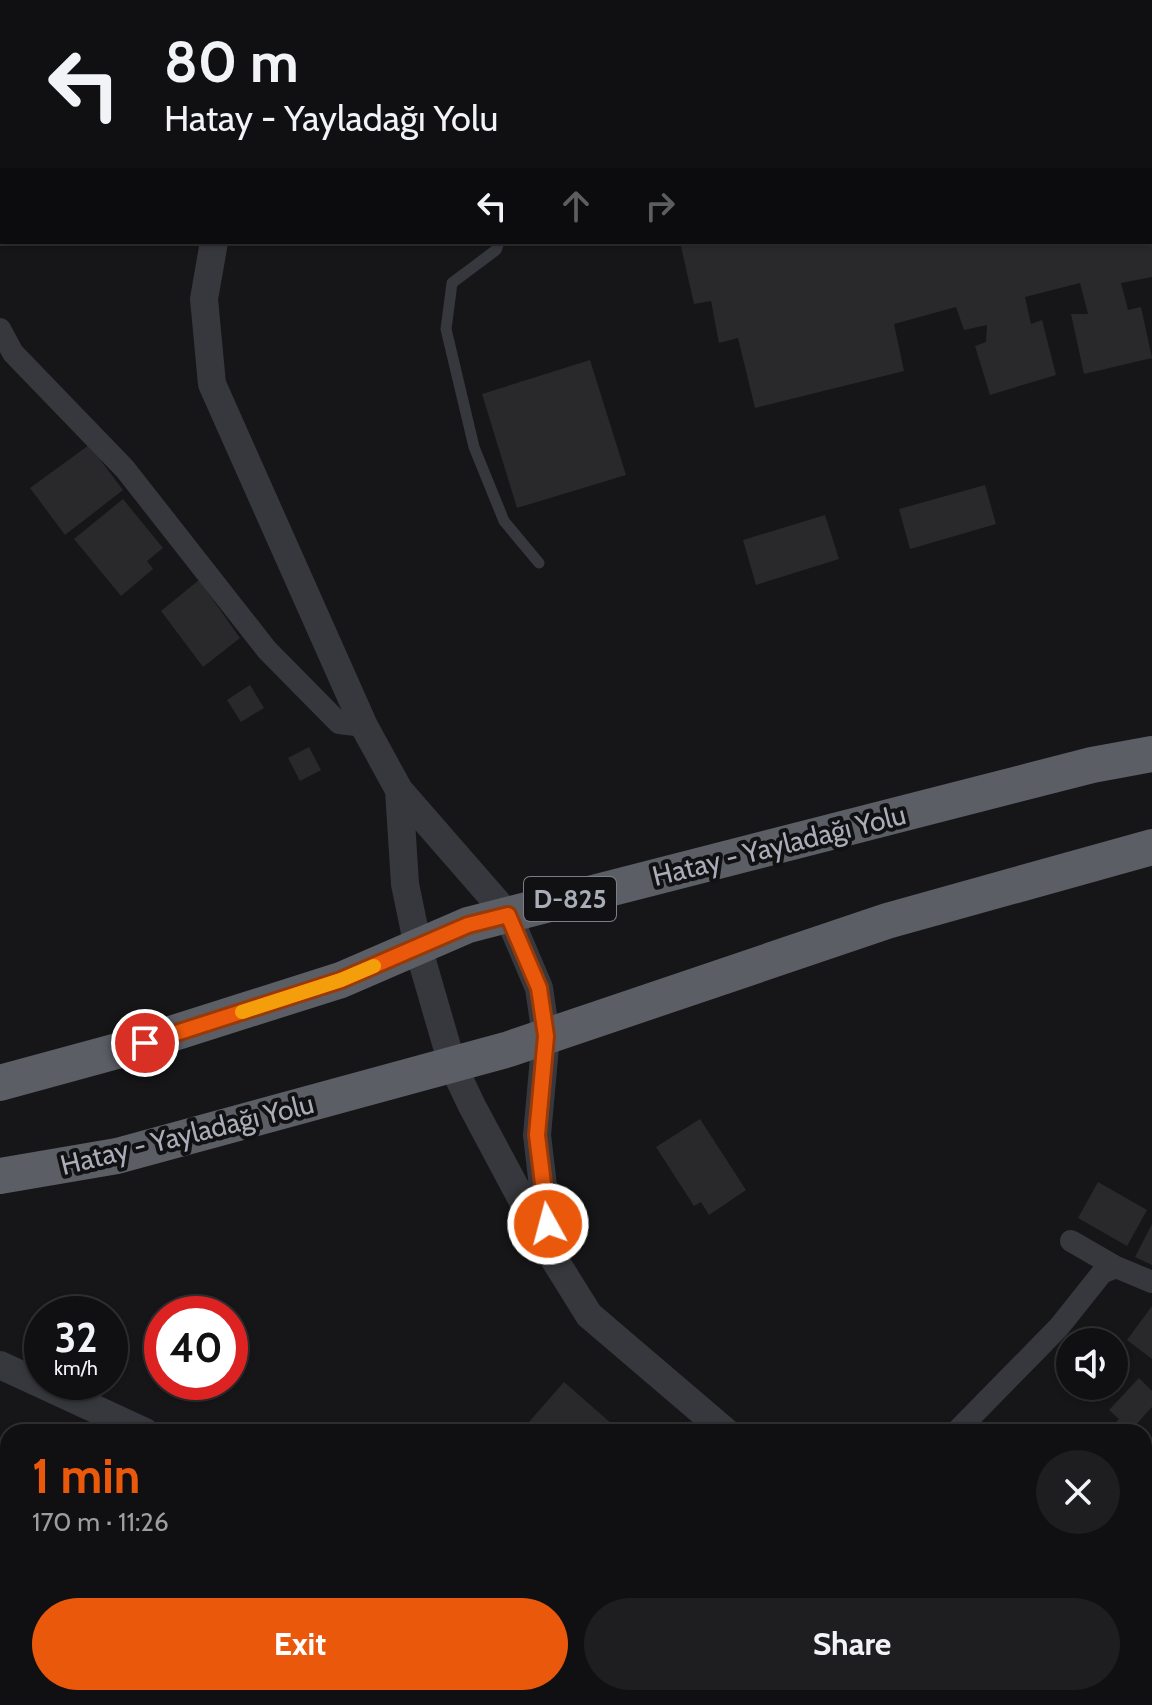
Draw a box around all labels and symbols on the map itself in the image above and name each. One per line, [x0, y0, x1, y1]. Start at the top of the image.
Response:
street label: Hatay - Yayladağı Yolu [649, 797, 909, 893]
road number: D-825 [524, 877, 616, 921]
pin [111, 1009, 179, 1077]
street label: Hatay - Yayladağı Yolu [57, 1086, 317, 1182]
position arrow [506, 1182, 590, 1266]
speed limit sign: 40 [144, 1296, 248, 1400]

